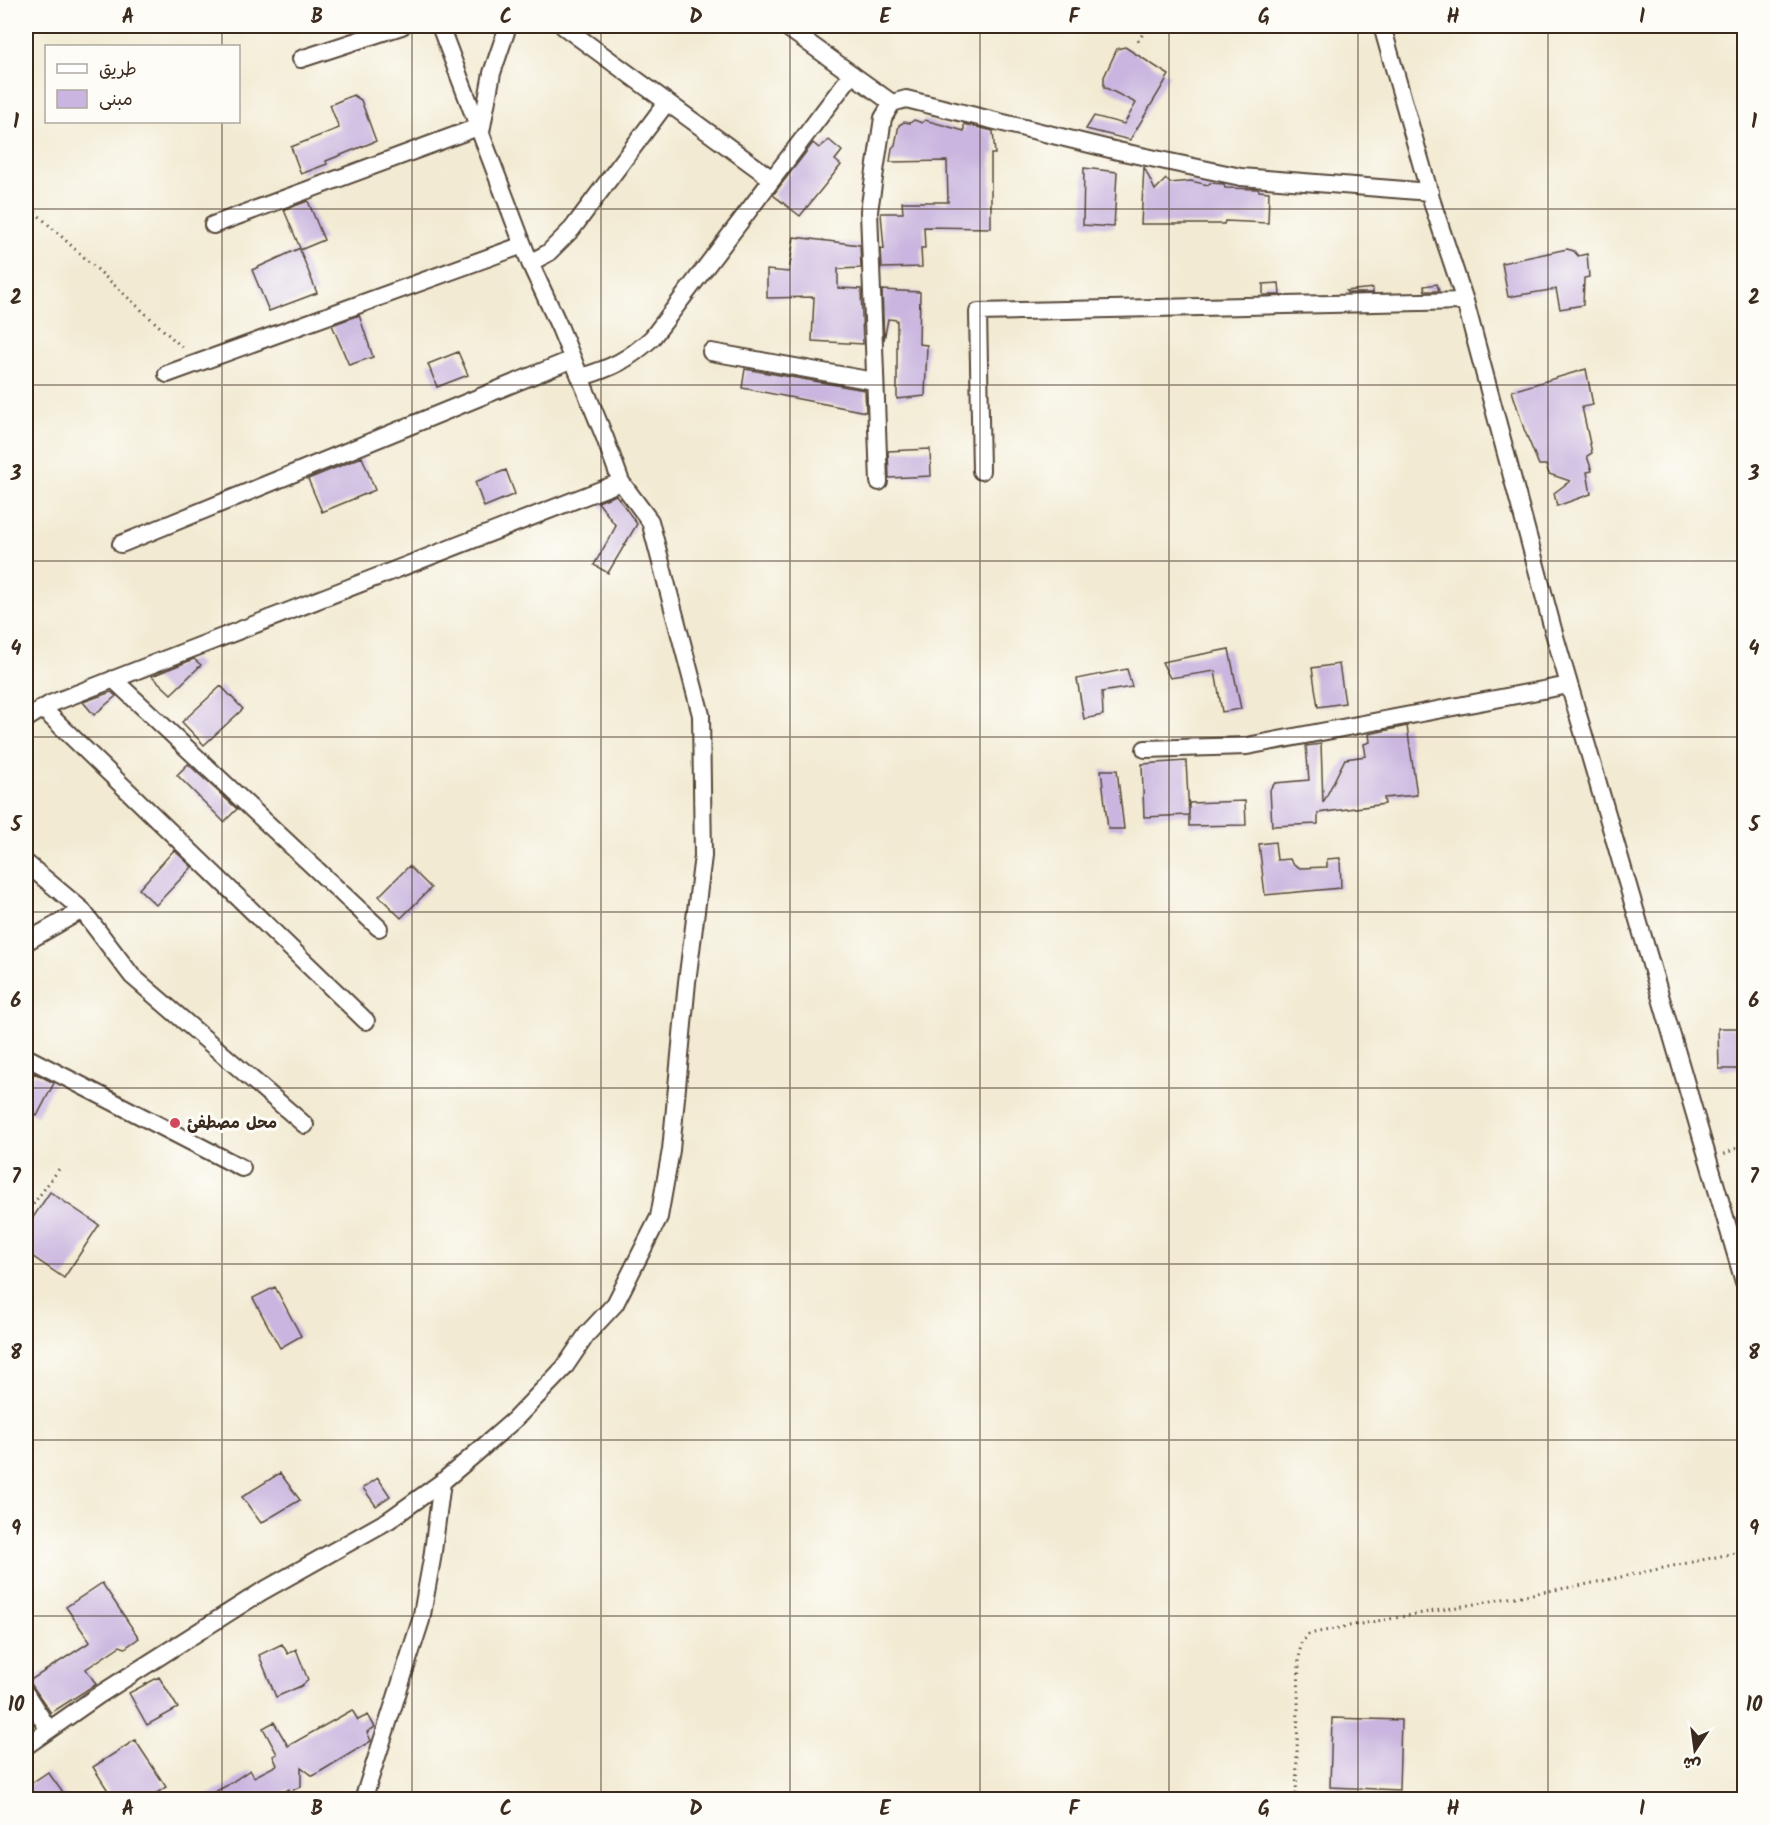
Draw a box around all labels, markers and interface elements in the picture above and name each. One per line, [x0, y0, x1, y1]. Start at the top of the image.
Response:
text: A [122, 2, 134, 34]
text: B [311, 2, 323, 34]
text: C [500, 2, 512, 34]
text: D [689, 2, 703, 34]
text: E [879, 2, 891, 34]
text: F [1069, 2, 1081, 34]
text: G [1258, 2, 1270, 34]
text: H [1446, 2, 1460, 34]
text: I [1639, 2, 1645, 34]
legend [45, 45, 240, 123]
text: طريق [99, 56, 137, 85]
text: مبنى [99, 86, 133, 115]
text: 1 [13, 107, 19, 139]
text: 1 [1751, 107, 1757, 139]
text: 2 [10, 283, 22, 315]
text: 2 [1748, 283, 1760, 315]
text: 3 [10, 459, 22, 491]
text: 3 [1748, 459, 1760, 491]
text: 4 [11, 634, 22, 666]
text: 4 [1749, 634, 1760, 666]
text: 5 [10, 810, 23, 842]
text: 5 [1748, 810, 1761, 842]
text: 6 [11, 986, 22, 1018]
text: 6 [1749, 986, 1760, 1018]
place label: محل مصطفئ [187, 1111, 277, 1136]
marker: محل مصطفئ [168, 1116, 182, 1130]
text: 7 [11, 1162, 21, 1194]
text: 7 [1749, 1162, 1759, 1194]
text: 8 [10, 1338, 22, 1370]
text: 8 [1748, 1338, 1760, 1370]
text: 9 [11, 1514, 21, 1546]
text: 9 [1749, 1514, 1759, 1546]
text: 10 [8, 1690, 25, 1722]
text: 10 [1746, 1690, 1763, 1722]
north arrow [1665, 1720, 1725, 1780]
text: ش [1681, 1749, 1703, 1777]
text: A [122, 1794, 134, 1825]
text: B [311, 1794, 323, 1825]
text: C [500, 1794, 512, 1825]
text: D [689, 1794, 703, 1825]
text: E [879, 1794, 891, 1825]
text: F [1069, 1794, 1081, 1825]
text: G [1258, 1794, 1270, 1825]
text: H [1446, 1794, 1460, 1825]
text: I [1639, 1794, 1645, 1825]

